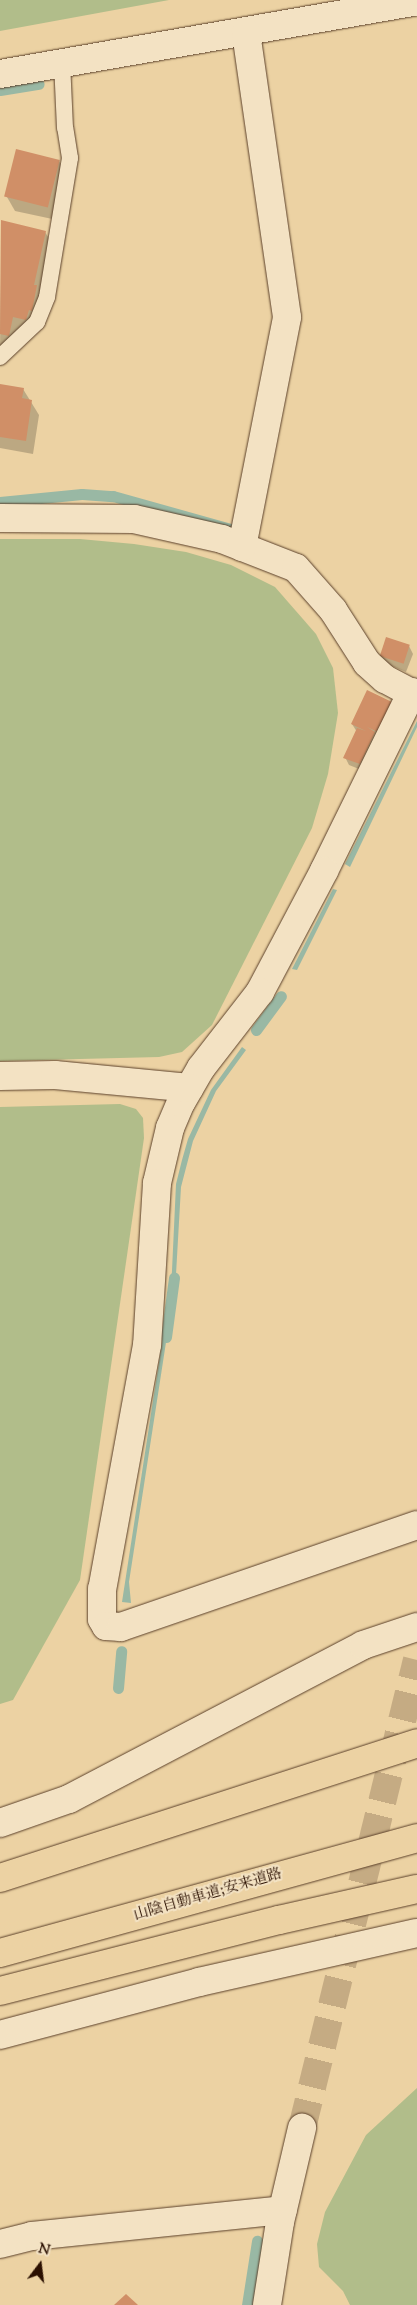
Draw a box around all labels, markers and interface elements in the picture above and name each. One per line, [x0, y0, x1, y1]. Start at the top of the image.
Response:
street label: 山陰自動車道;安来道路 [132, 1865, 284, 1925]
text: N [36, 2239, 52, 2262]
north arrow [15, 2240, 65, 2290]

